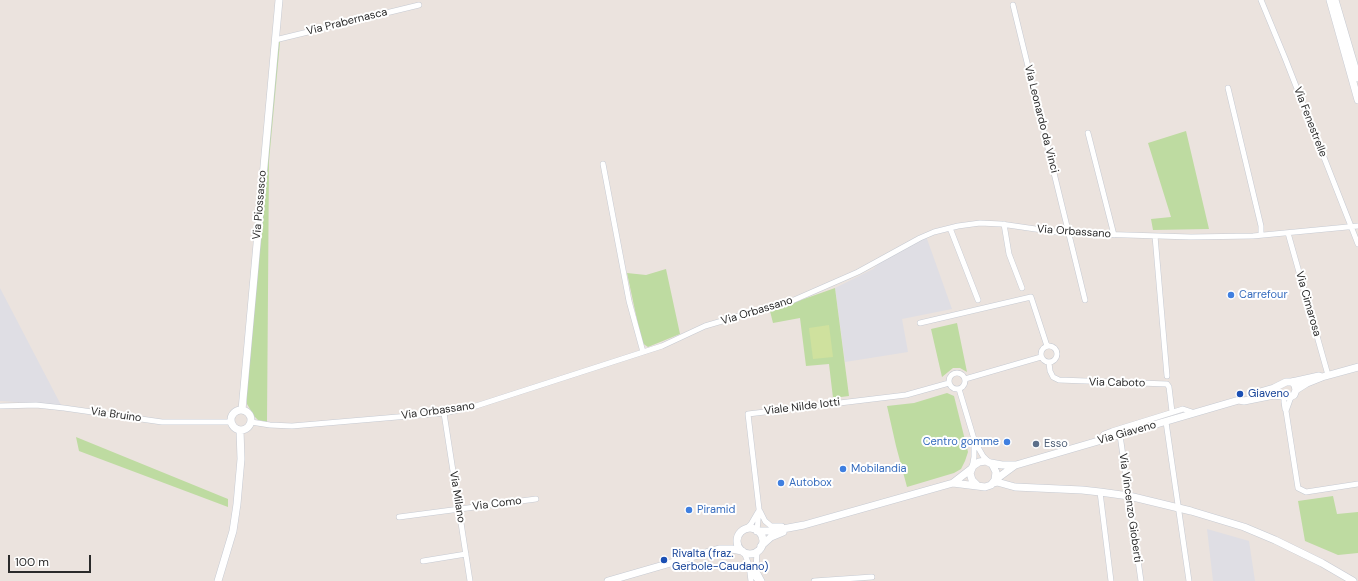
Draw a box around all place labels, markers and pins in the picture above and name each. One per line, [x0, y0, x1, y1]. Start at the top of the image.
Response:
place label: Carrefour [1239, 288, 1287, 302]
marker: Carrefour [1226, 290, 1236, 300]
place label: Giaveno [1248, 387, 1289, 401]
marker: Giaveno [1235, 389, 1245, 399]
place label: Centro gomme [923, 435, 999, 449]
marker: Centro gomme [1002, 437, 1012, 447]
place label: Esso [1044, 437, 1068, 451]
marker: Esso [1031, 439, 1041, 449]
place label: Mobilandia [851, 462, 907, 476]
marker: Mobilandia [838, 464, 848, 474]
place label: Autobox [789, 476, 832, 490]
marker: Autobox [776, 478, 786, 488]
place label: Piramid [697, 503, 735, 517]
marker: Piramid [684, 505, 694, 515]
place label: Rivalta (fraz. Gerbole-Caudano) [672, 547, 768, 573]
marker: Rivalta (fraz. Gerbole-Caudano) [659, 555, 669, 565]

